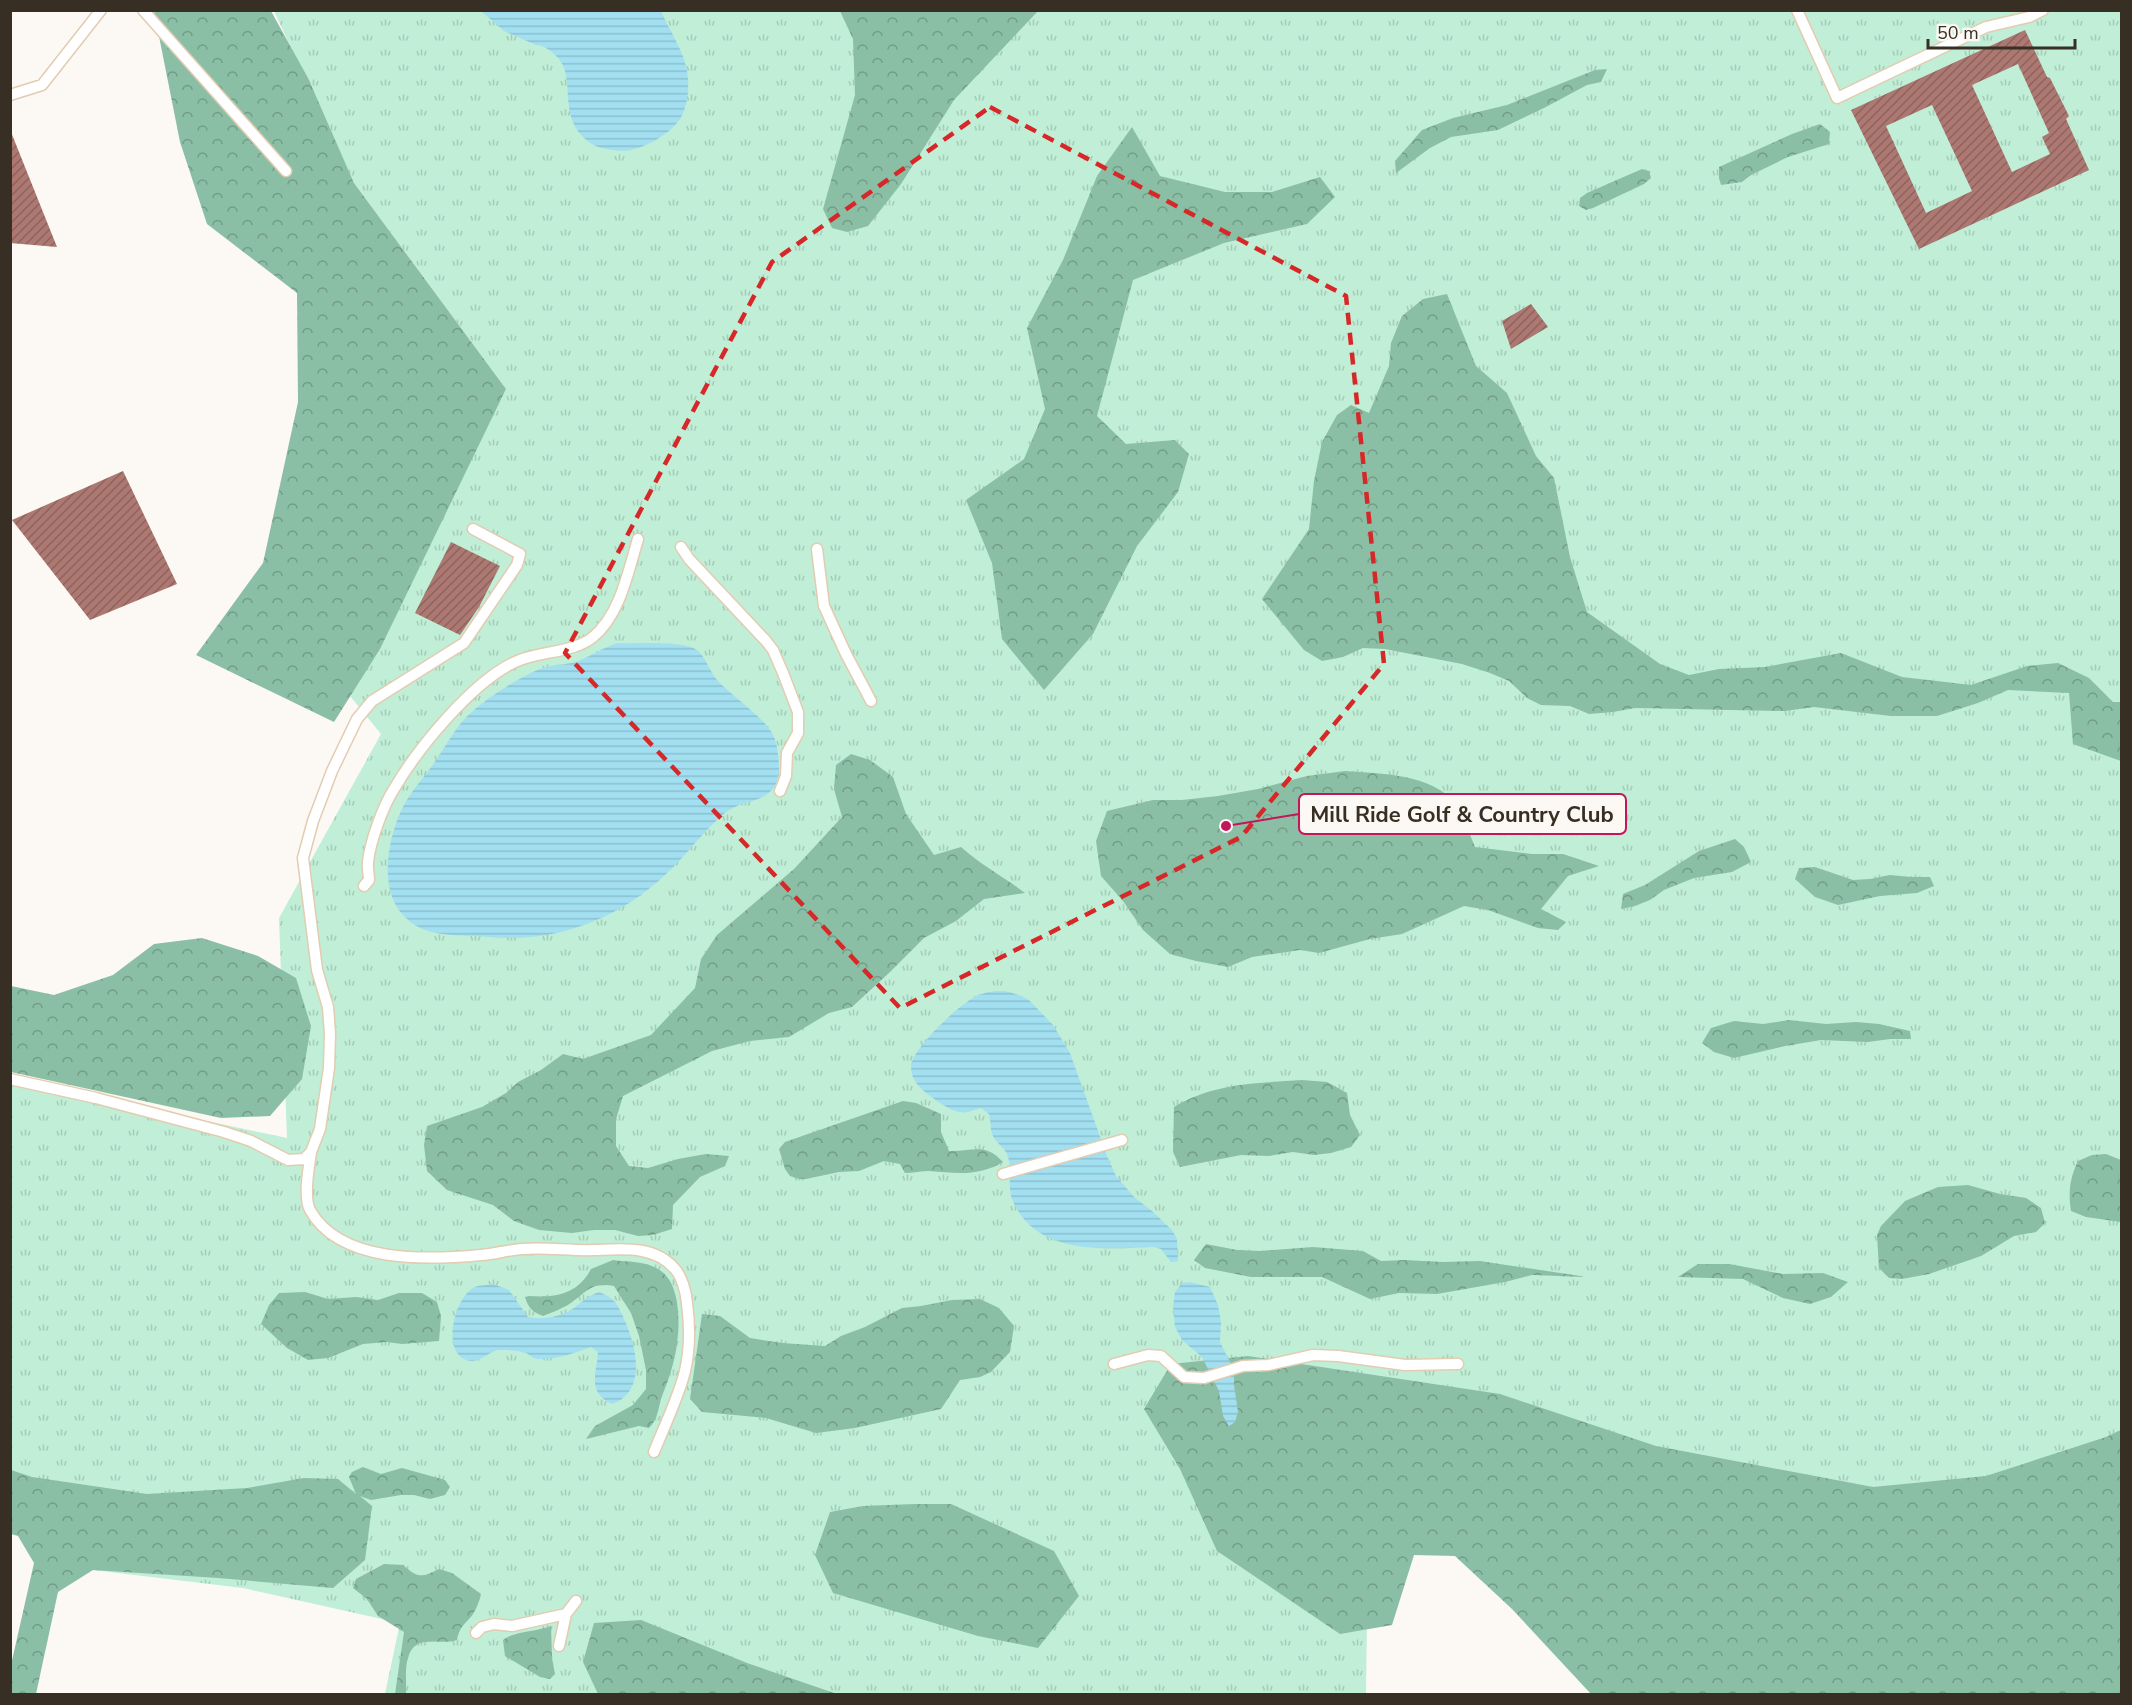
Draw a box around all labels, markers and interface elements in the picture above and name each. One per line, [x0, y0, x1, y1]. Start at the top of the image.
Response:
scale bar [1928, 12, 2075, 50]
text: 50 m [1937, 21, 1979, 45]
callout: Mill Ride Golf & Country Club [1299, 794, 1626, 834]
text: Mill Ride Golf & Country Club [1310, 800, 1614, 830]

